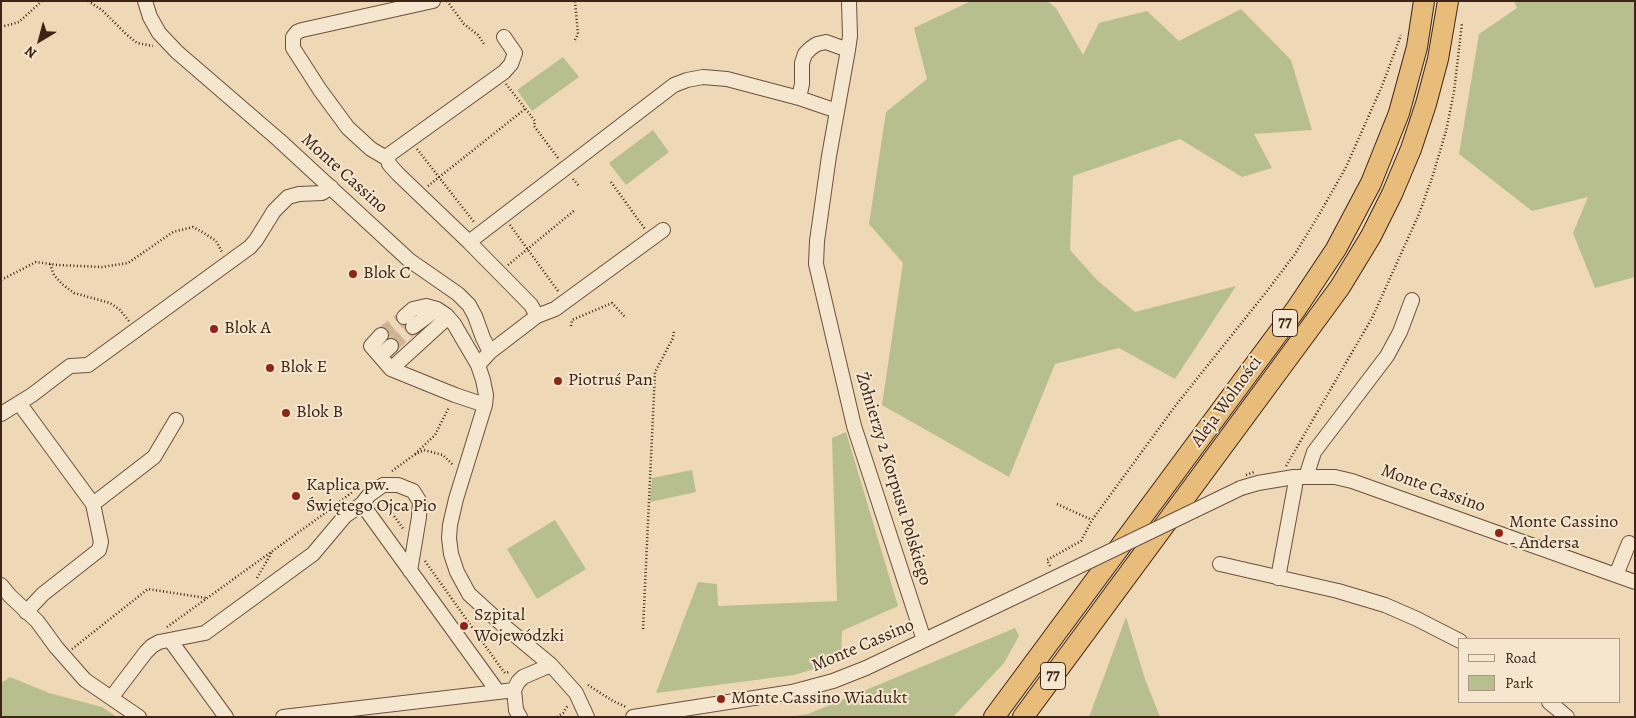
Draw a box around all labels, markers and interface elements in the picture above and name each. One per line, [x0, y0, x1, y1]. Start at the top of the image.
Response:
north arrow [15, 15, 65, 65]
text: N [21, 42, 40, 63]
street label: Monte Cassino [296, 129, 392, 219]
place label: Blok C [363, 263, 411, 285]
marker: Blok C [347, 268, 359, 280]
road number: 77 [1272, 309, 1298, 336]
place label: Blok A [224, 318, 271, 340]
marker: Blok A [208, 323, 220, 335]
street label: Aleja Wolności [1187, 353, 1267, 451]
place label: Blok E [280, 357, 327, 379]
marker: Blok E [264, 362, 276, 374]
place label: Piotruś Pan [568, 370, 653, 392]
street label: Żołnierzy 2 Korpusu Polskiego [850, 370, 936, 588]
marker: Piotruś Pan [552, 375, 564, 387]
place label: Blok B [296, 402, 343, 424]
marker: Blok B [280, 407, 292, 419]
street label: Monte Cassino [1378, 460, 1488, 518]
place label: Kaplica pw. Świętego Ojca Pio [306, 475, 437, 518]
marker: Kaplica pw. Świętego Ojca Pio [290, 490, 302, 502]
place label: Monte Cassino - Andersa [1509, 512, 1618, 554]
marker: Monte Cassino - Andersa [1493, 527, 1505, 539]
place label: Szpital Wojewódzki [474, 605, 564, 648]
street label: Monte Cassino [808, 615, 918, 677]
marker: Szpital Wojewódzki [458, 620, 470, 632]
legend [1458, 638, 1621, 703]
text: Road [1505, 648, 1536, 668]
road number: 77 [1040, 662, 1066, 689]
text: Park [1505, 673, 1533, 693]
place label: Monte Cassino Wiadukt [731, 688, 908, 710]
marker: Monte Cassino Wiadukt [715, 693, 727, 705]

